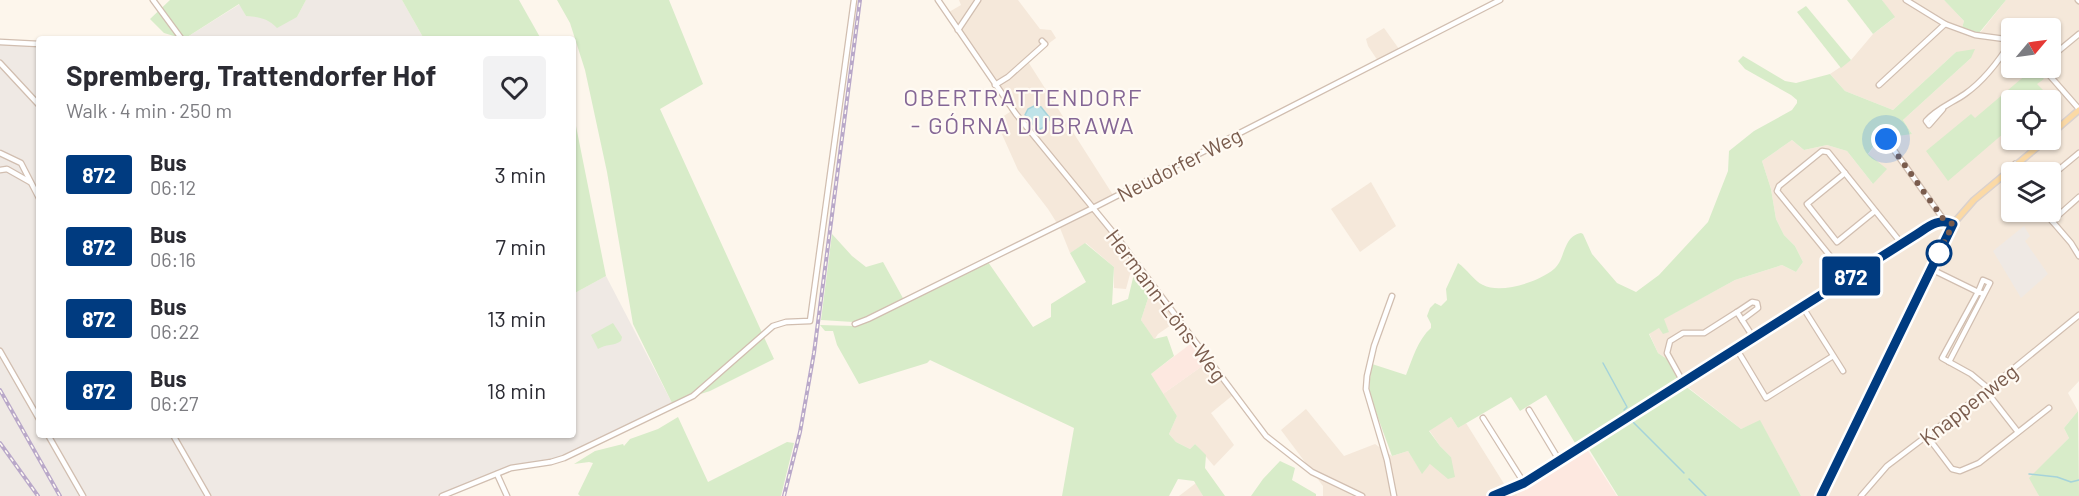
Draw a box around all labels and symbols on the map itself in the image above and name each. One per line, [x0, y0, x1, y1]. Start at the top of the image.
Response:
north arrow [2001, 18, 2061, 78]
district label: OBERTRATTENDORF - GÓRNA DUBRAWA [903, 82, 1143, 139]
street label: Neudorfer Weg [1112, 122, 1246, 206]
your location [1871, 124, 1901, 154]
street label: Hermann-Löns-Weg [1102, 224, 1232, 386]
unlabelled marker [1926, 240, 1952, 266]
line badge: 872 [1816, 256, 1886, 296]
street label: Knappenweg [1914, 358, 2022, 450]

